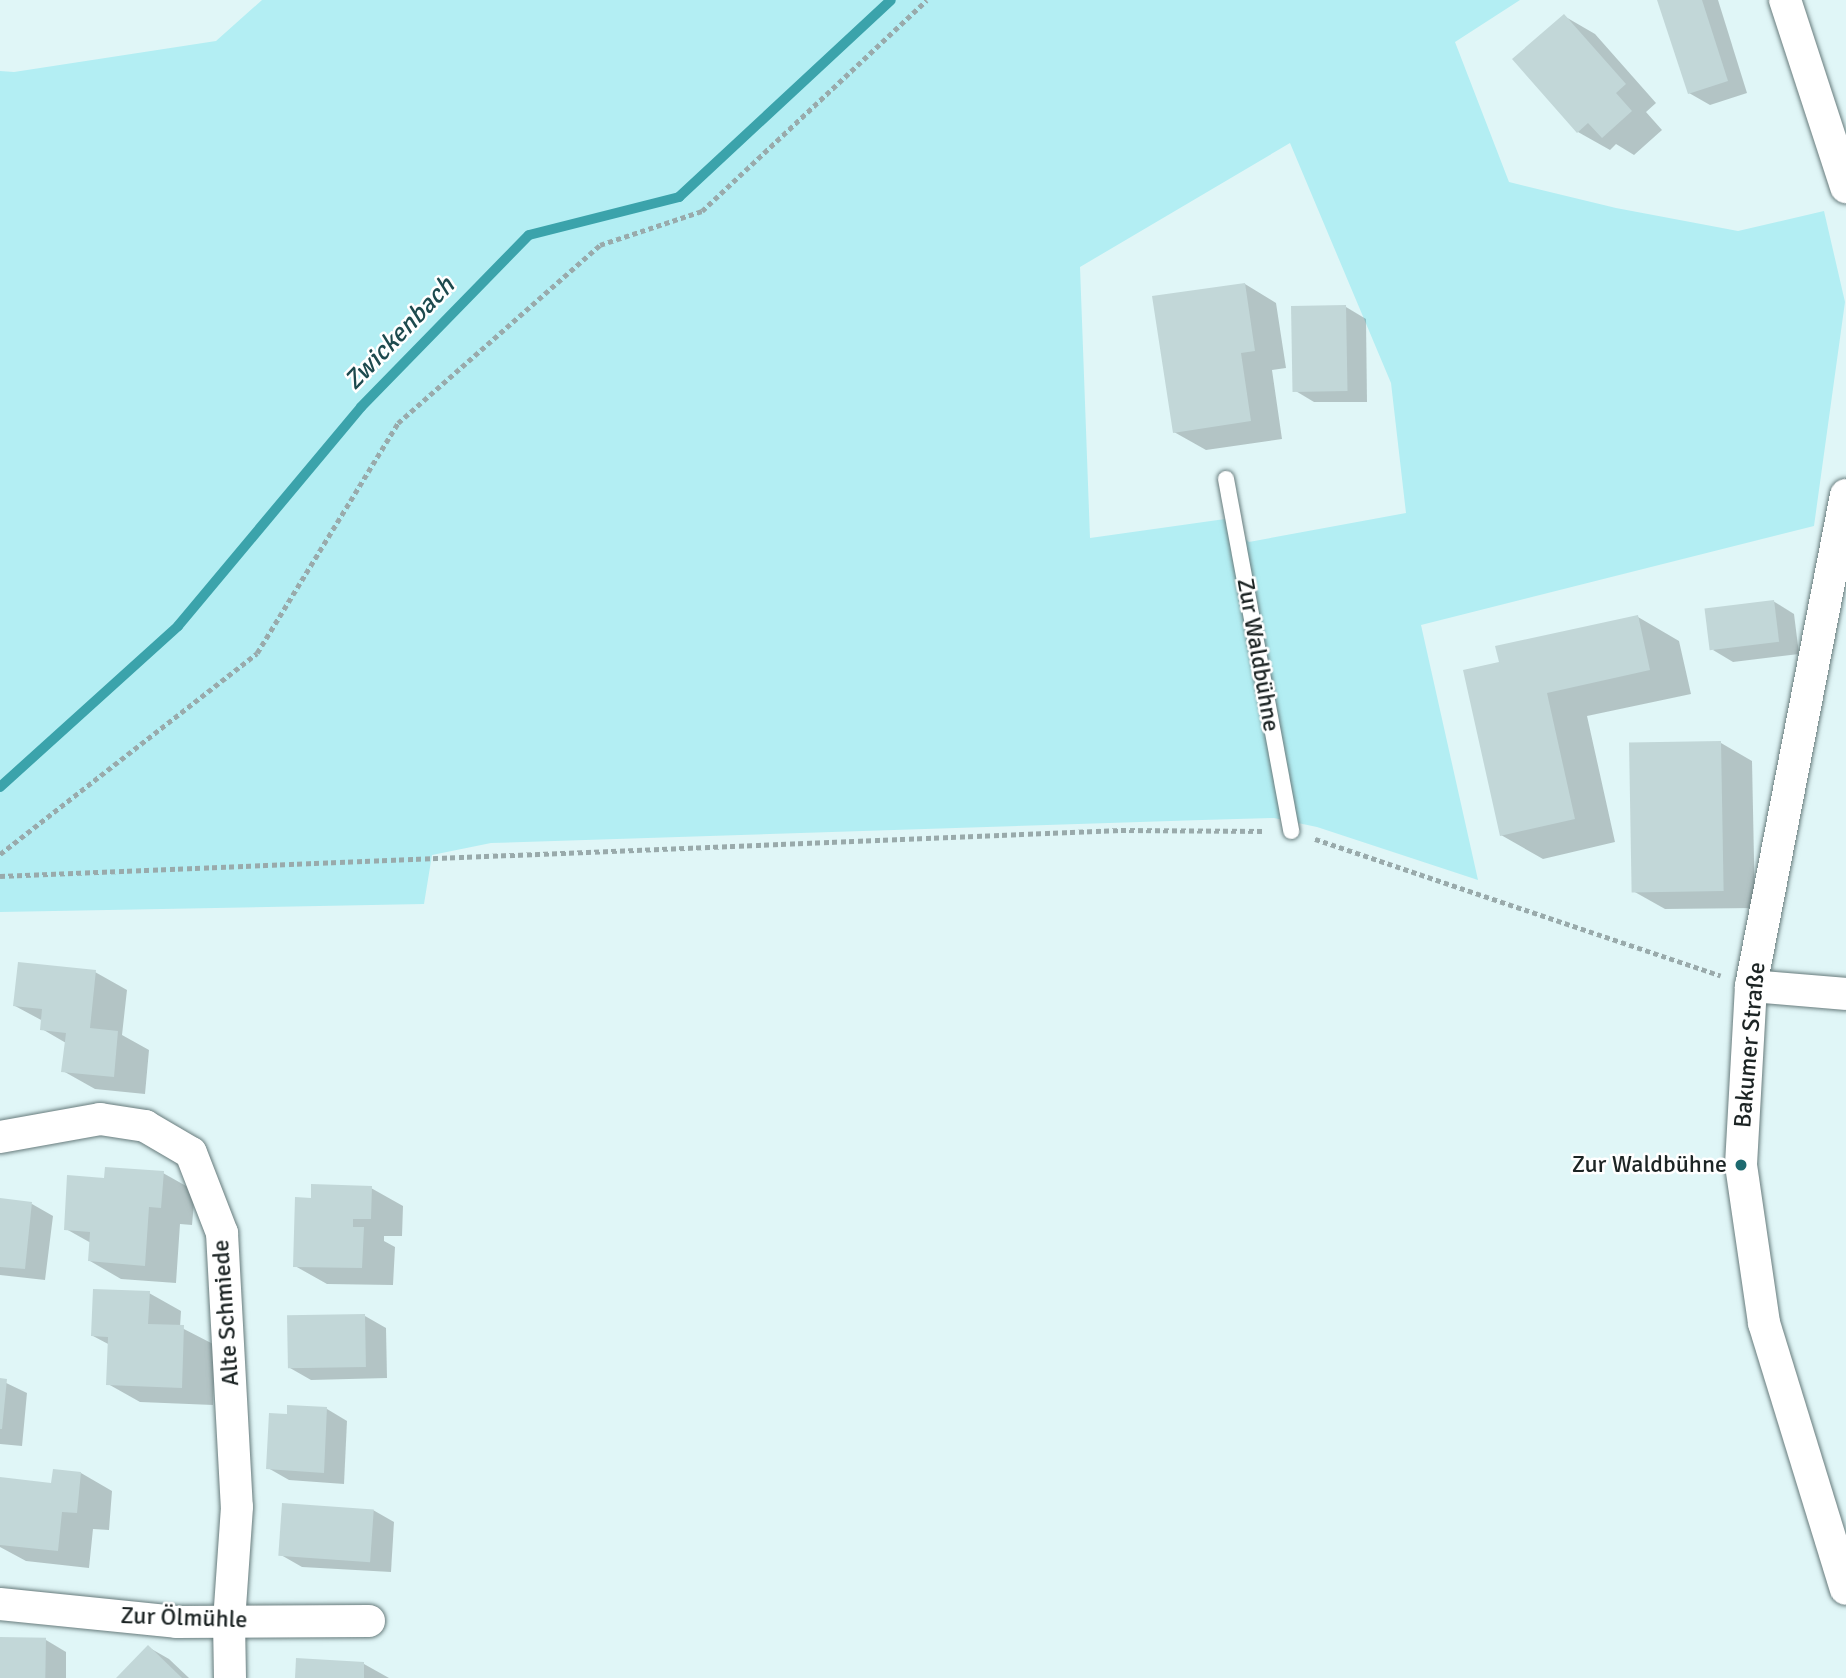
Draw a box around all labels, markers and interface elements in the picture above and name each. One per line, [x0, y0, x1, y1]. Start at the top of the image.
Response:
water label: Zwickenbach [338, 271, 462, 397]
street label: Zur Waldbühne [1230, 576, 1286, 734]
street label: Bakumer Straße [1728, 961, 1772, 1129]
place label: Zur Waldbühne [1572, 1151, 1727, 1179]
marker: Zur Waldbühne [1733, 1157, 1749, 1173]
street label: Alte Schmiede [207, 1239, 245, 1387]
street label: Zur Ölmühle [120, 1601, 248, 1635]

